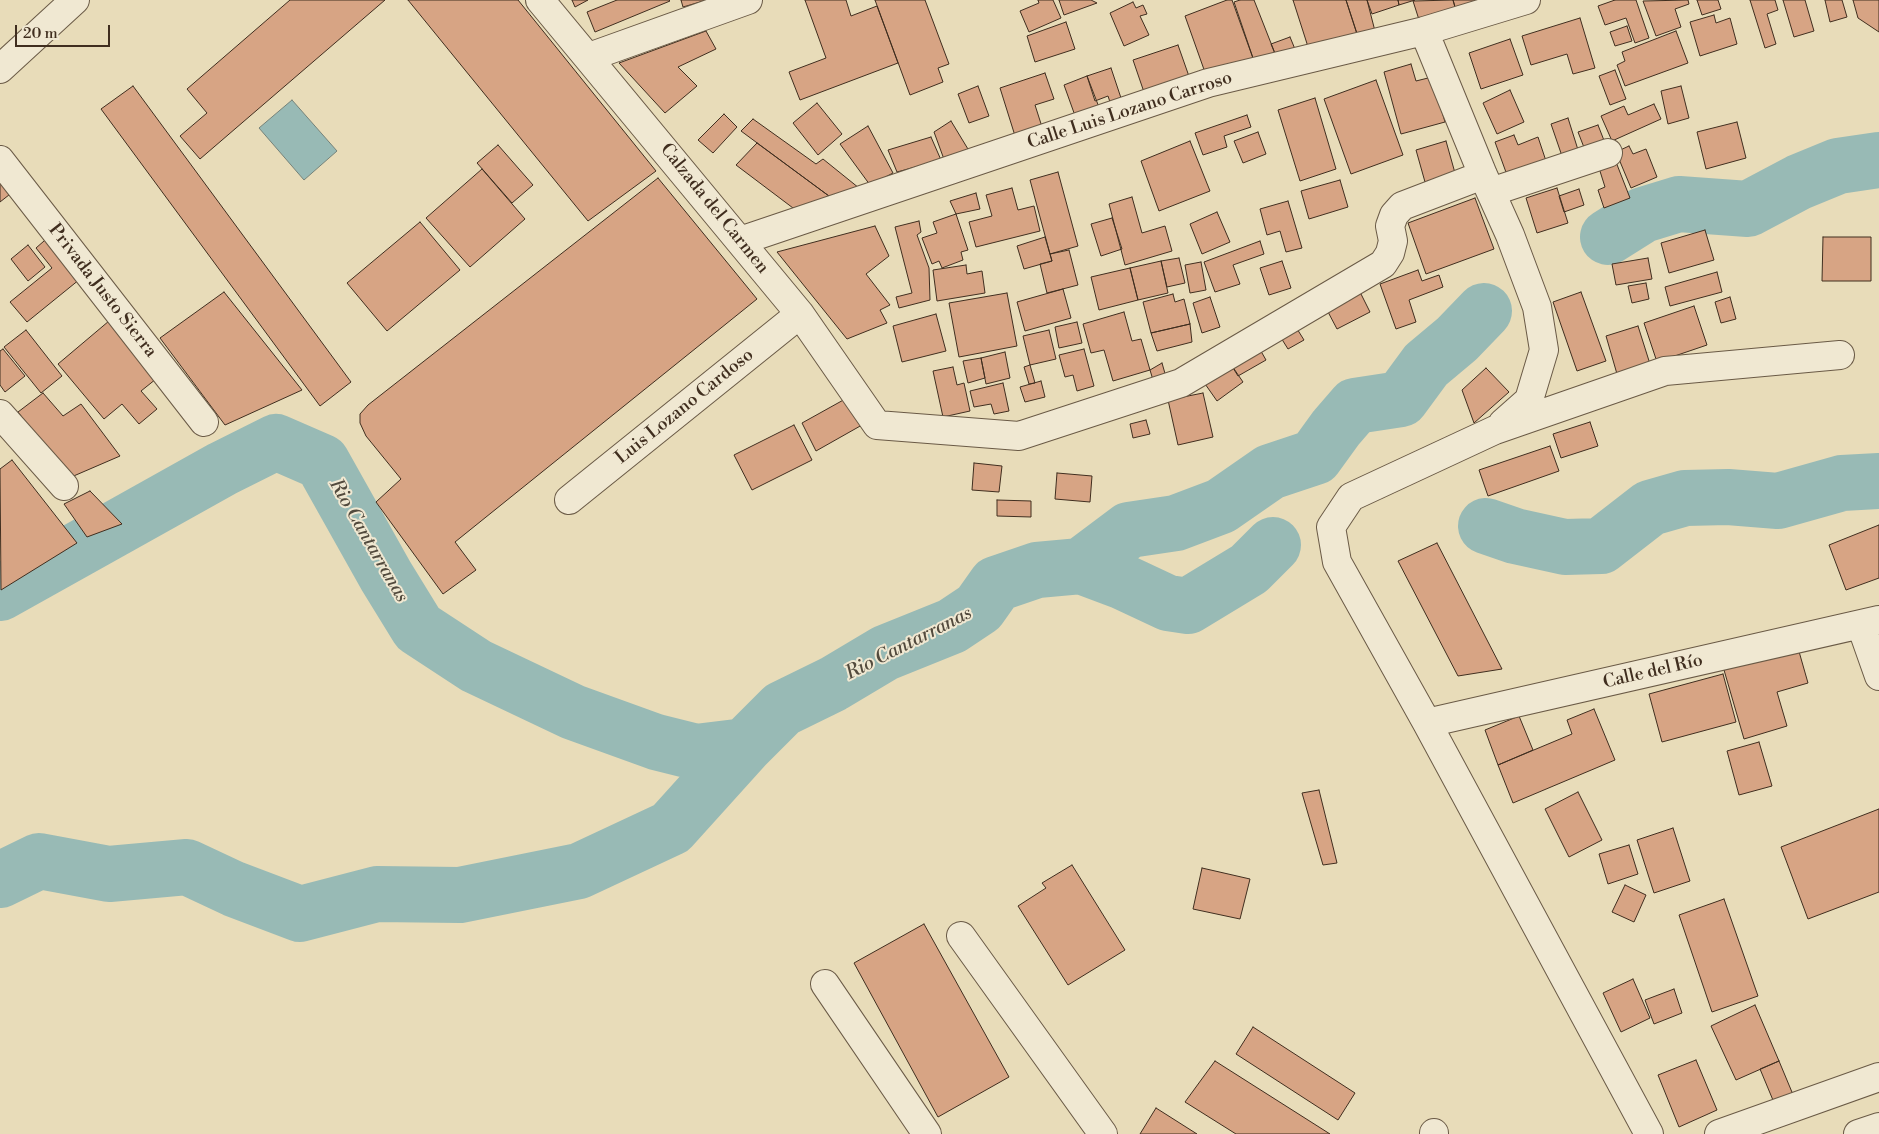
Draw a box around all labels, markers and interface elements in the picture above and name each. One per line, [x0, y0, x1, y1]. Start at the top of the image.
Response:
scale bar [18, 15, 112, 47]
text: 20 m [23, 24, 58, 43]
street label: Calle Luis Lozano Carroso [1025, 68, 1235, 154]
street label: Calzada del Carmen [655, 140, 773, 278]
street label: Privada Justo Sierra [43, 220, 161, 362]
street label: Luis Lozano Cardoso [612, 345, 758, 469]
water label: Rio Cantarranas [323, 475, 413, 607]
water label: Rio Cantarranas [842, 602, 976, 686]
street label: Calle del Río [1601, 650, 1705, 694]

